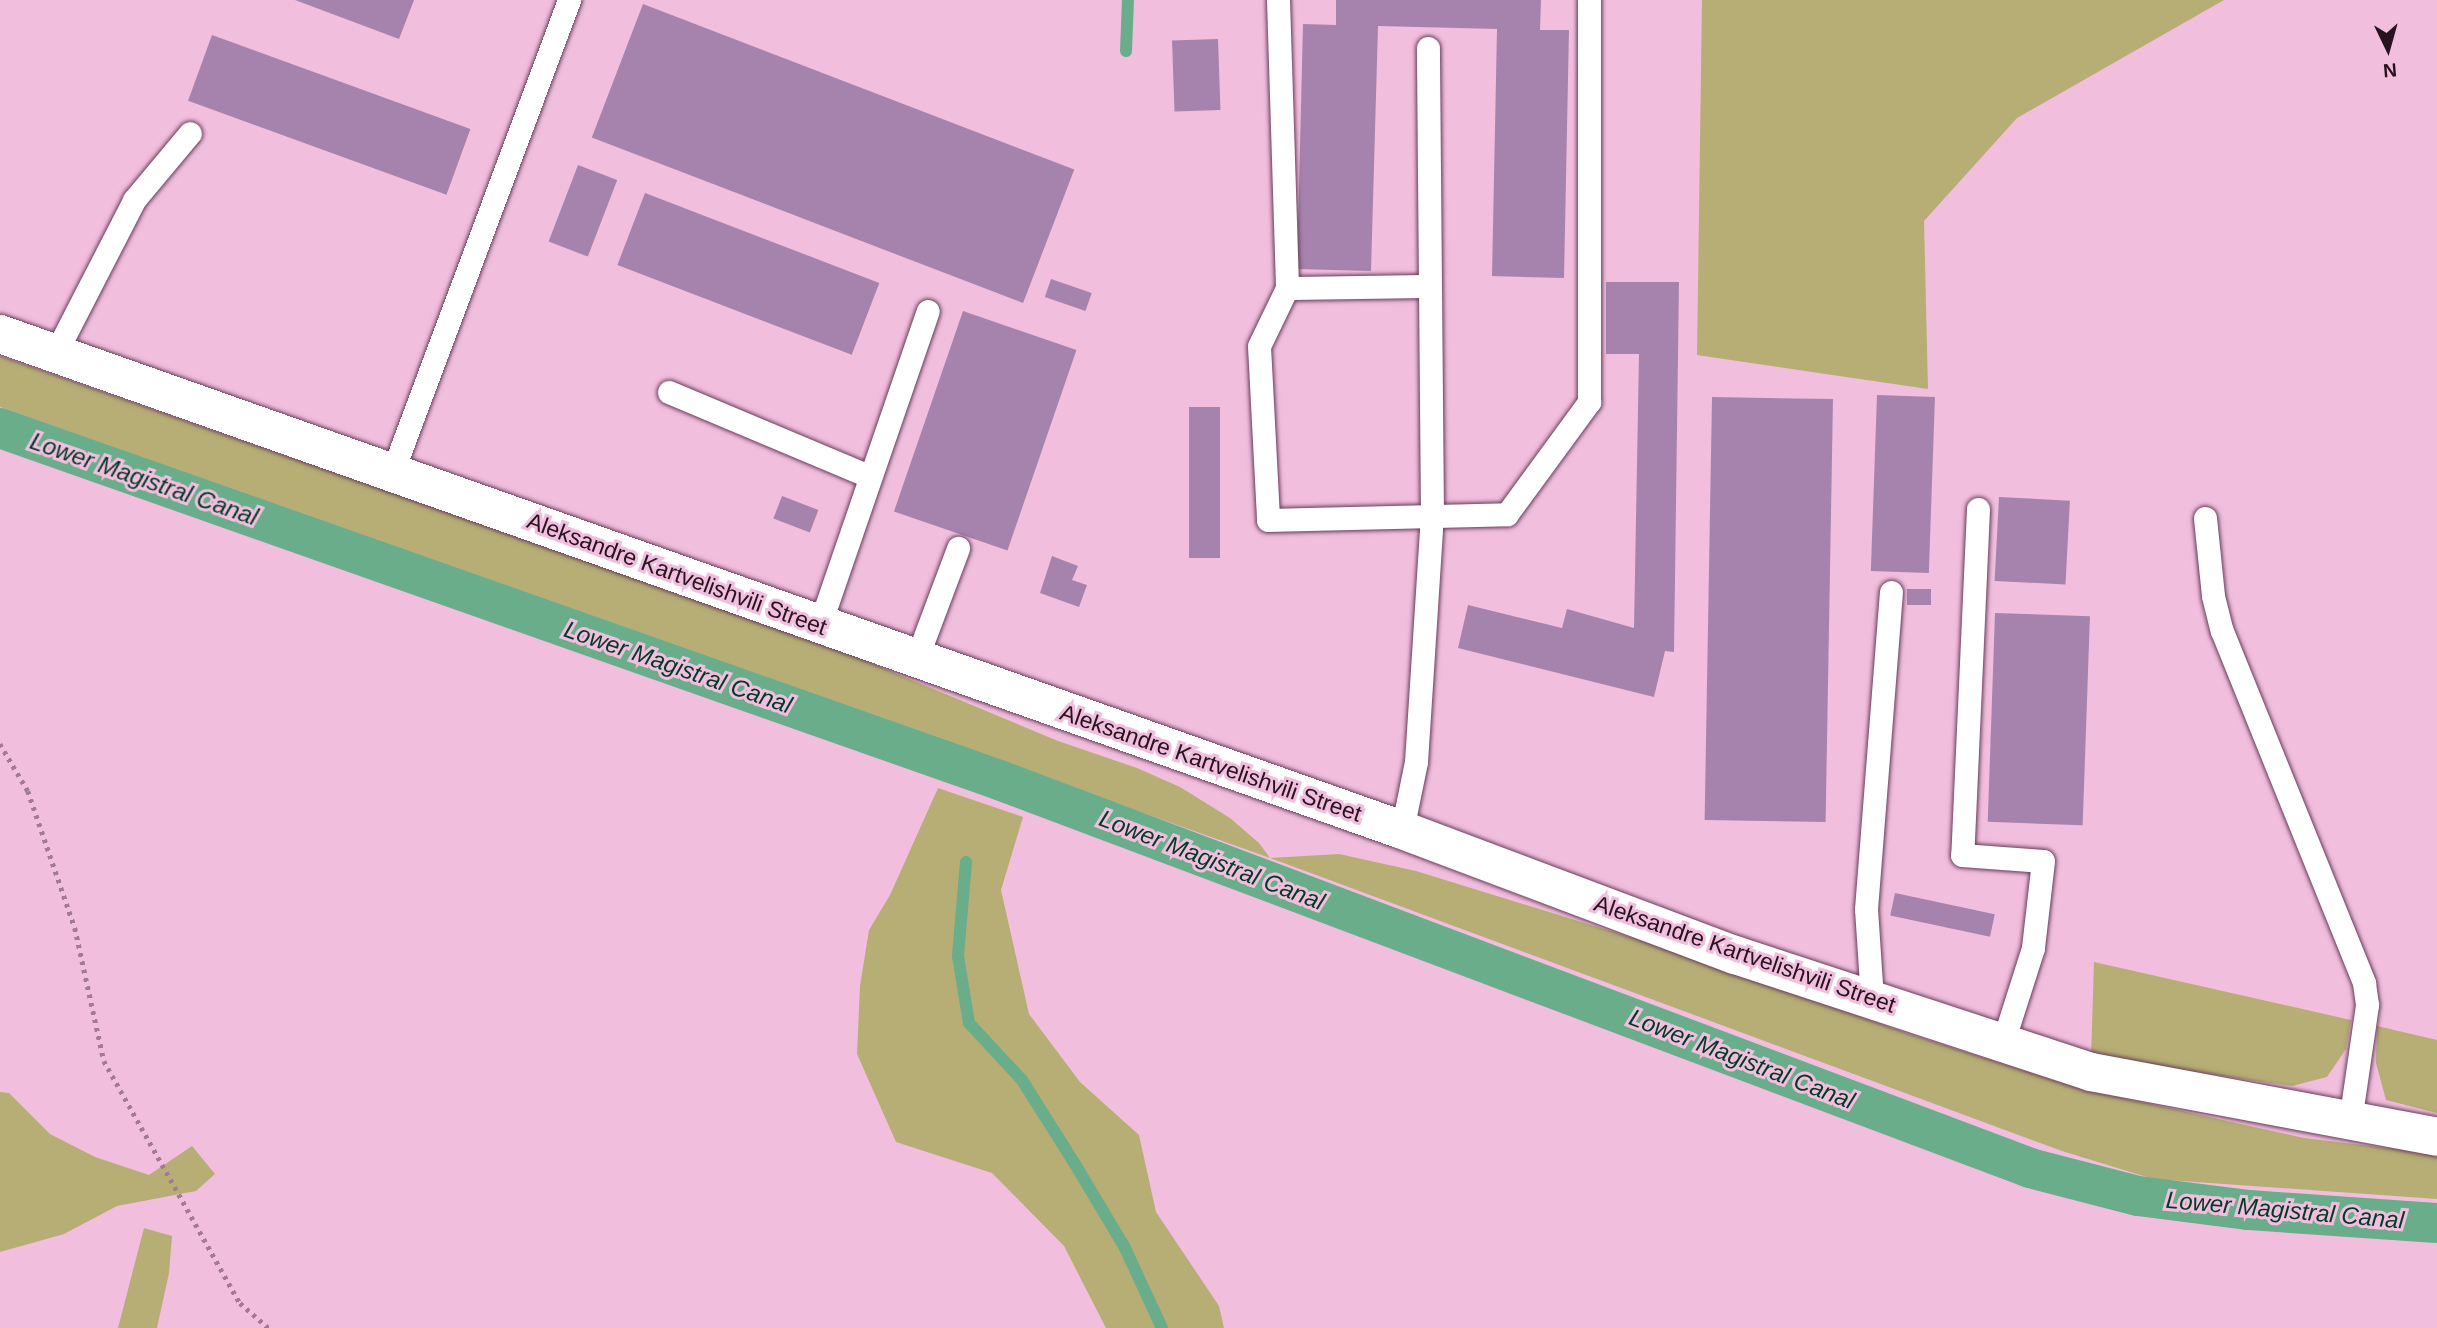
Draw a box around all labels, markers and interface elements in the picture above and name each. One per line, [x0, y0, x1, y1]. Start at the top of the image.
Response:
north arrow [2353, 14, 2423, 84]
text: N [2382, 59, 2398, 81]
water label: Lower Magistral Canal [26, 427, 262, 531]
street label: Aleksandre Kartvelishvili Street [523, 507, 831, 641]
water label: Lower Magistral Canal [560, 615, 796, 719]
street label: Aleksandre Kartvelishvili Street [1057, 698, 1365, 828]
water label: Lower Magistral Canal [1095, 804, 1329, 916]
street label: Aleksandre Kartvelishvili Street [1591, 889, 1899, 1019]
water label: Lower Magistral Canal [1625, 1003, 1859, 1115]
water label: Lower Magistral Canal [2165, 1185, 2405, 1235]

